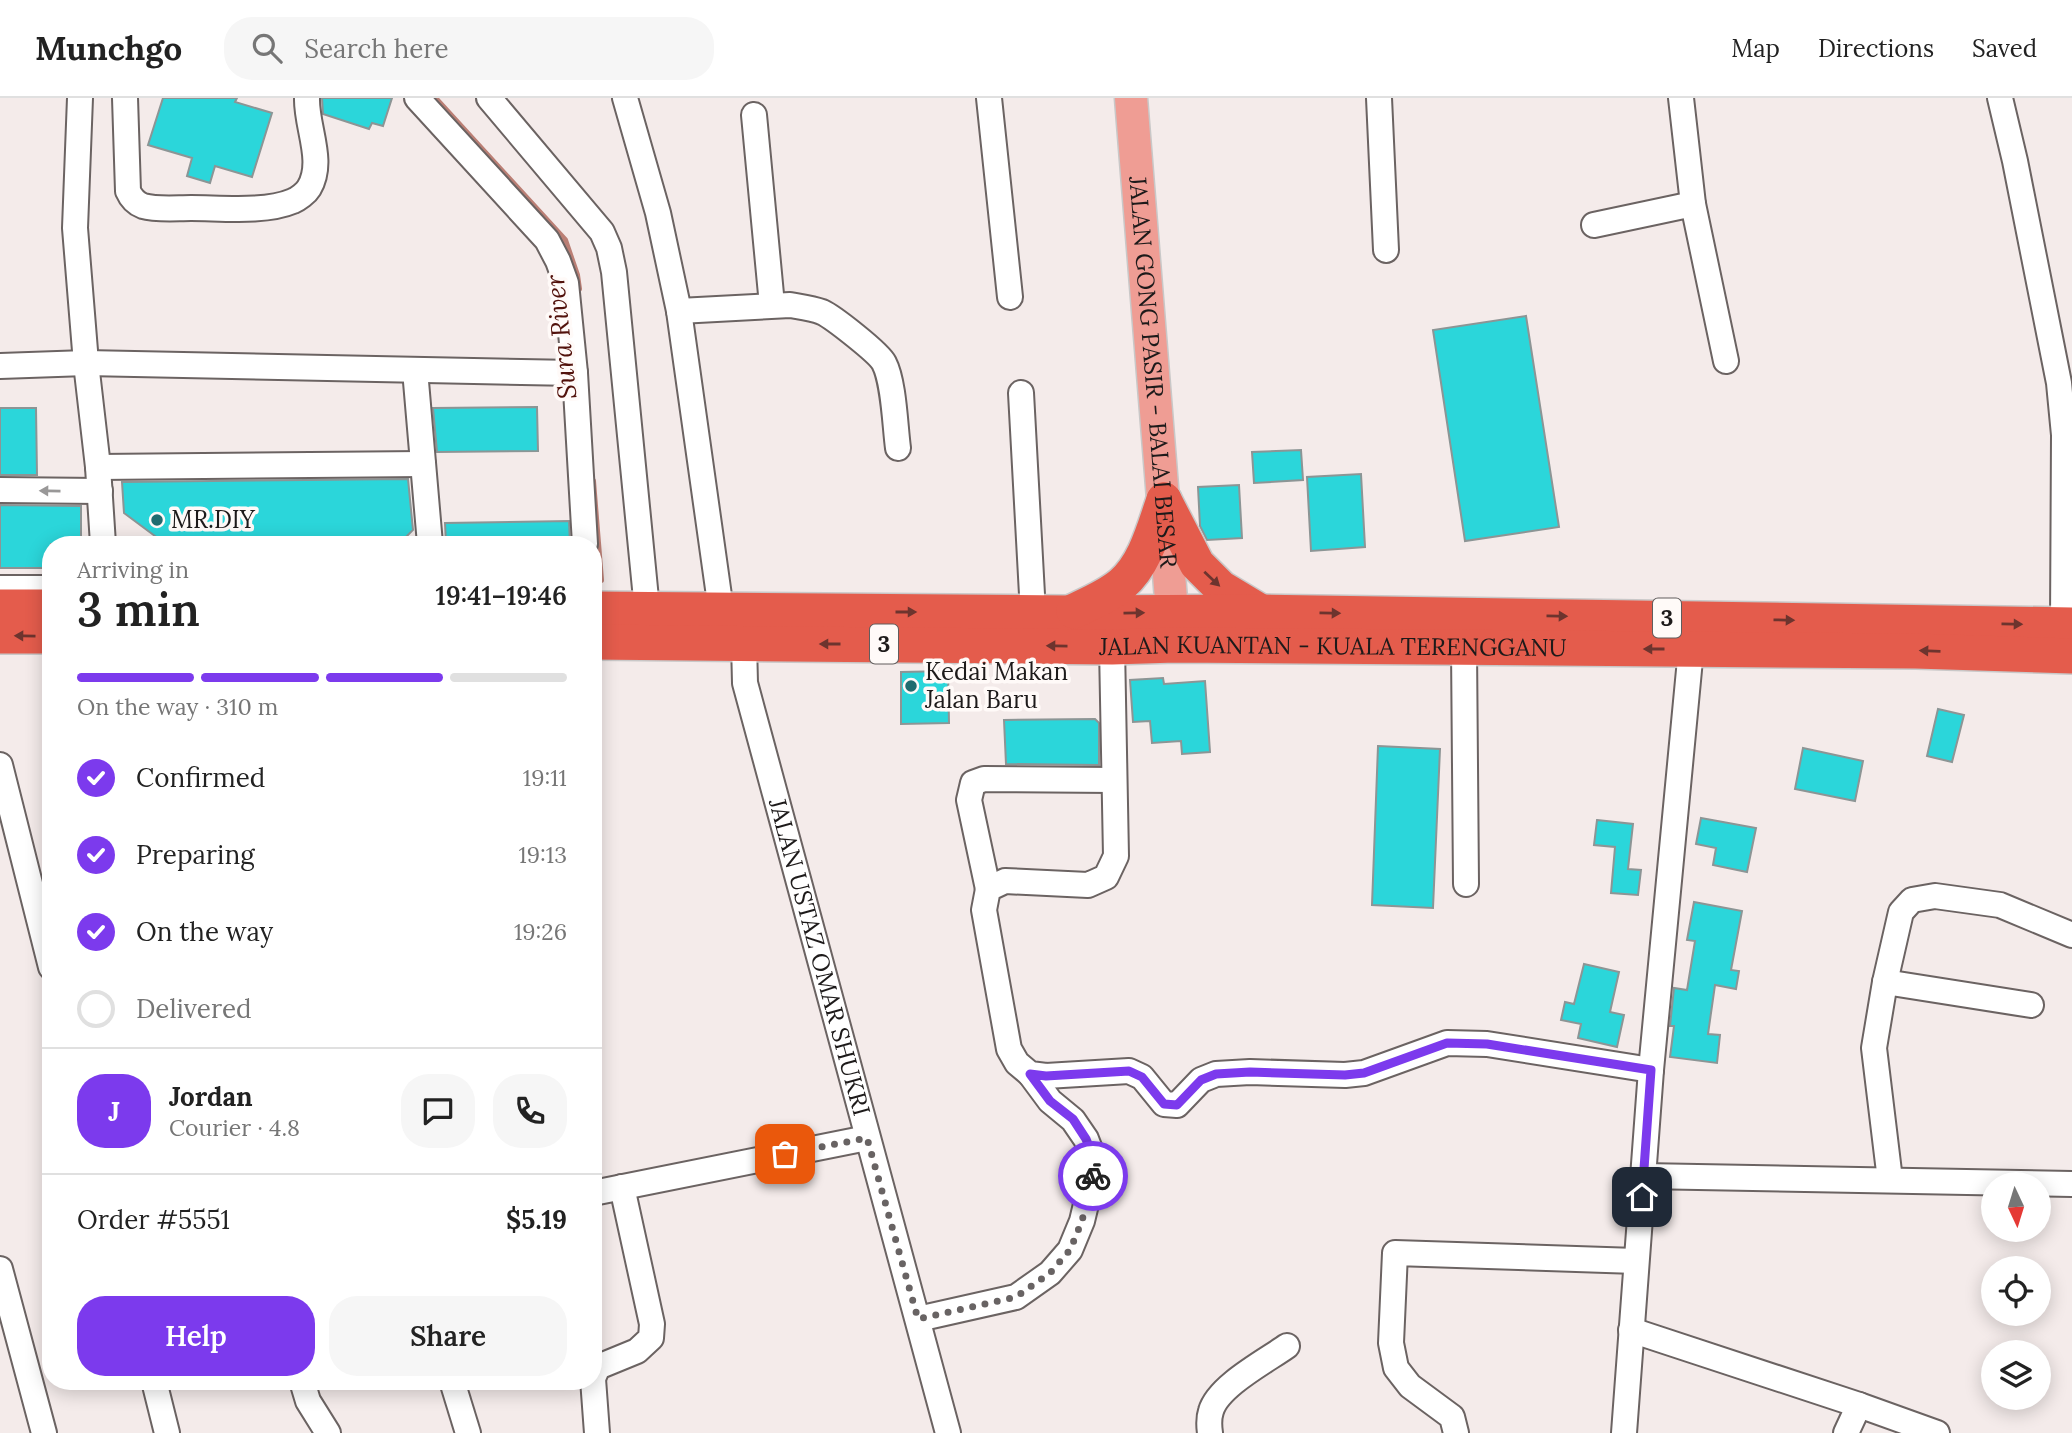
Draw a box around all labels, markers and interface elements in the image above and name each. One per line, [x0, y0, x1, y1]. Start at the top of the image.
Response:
search box [224, 17, 714, 80]
text: Munchgo [35, 27, 182, 69]
icon: search [248, 29, 286, 67]
text: Search here [304, 32, 449, 65]
text: Map [1731, 33, 1780, 64]
text: Directions [1818, 33, 1934, 64]
text: Saved [1972, 33, 2037, 64]
street label: JALAN GONG PASIR - BALAI BESAR [1122, 174, 1185, 570]
water label: Sura River [538, 273, 583, 401]
one-way arrow [39, 485, 61, 497]
place label: MR.DIY [171, 504, 256, 535]
marker: MR.DIY [149, 512, 165, 528]
text: Arriving in [77, 555, 189, 584]
one-way arrow [1203, 570, 1220, 587]
text: 19:41–19:46 [436, 579, 567, 612]
text: 3 min [77, 580, 200, 639]
road number: 3 [1653, 598, 1681, 638]
one-way arrow [896, 606, 918, 618]
one-way arrow [1123, 607, 1145, 618]
one-way arrow [1319, 607, 1341, 619]
one-way arrow [1546, 611, 1568, 622]
one-way arrow [1774, 614, 1796, 625]
one-way arrow [2001, 618, 2023, 629]
road number: 3 [870, 624, 898, 664]
street label: JALAN KUANTAN - KUALA TERENGGANU [1098, 629, 1567, 663]
one-way arrow [14, 630, 36, 642]
one-way arrow [819, 638, 841, 649]
one-way arrow [1046, 640, 1068, 652]
one-way arrow [1643, 643, 1665, 655]
one-way arrow [1919, 646, 1941, 657]
place label: Kedai Makan Jalan Baru [924, 656, 1068, 715]
marker: Kedai Makan Jalan Baru [903, 678, 919, 694]
text: On the way · 310 m [77, 692, 278, 721]
icon: check [77, 759, 115, 797]
text: Confirmed [136, 761, 265, 794]
text: 19:11 [523, 763, 567, 792]
street label: JALAN USTAZ OMAR SHUKRI [762, 794, 877, 1119]
icon: check [77, 836, 115, 874]
text: Preparing [136, 838, 255, 871]
text: 19:13 [518, 840, 567, 869]
icon: check [77, 913, 115, 951]
text: On the way [136, 915, 273, 948]
text: 19:26 [514, 917, 567, 946]
text: Delivered [136, 992, 252, 1025]
button: chat [401, 1074, 475, 1148]
button: phone [493, 1074, 567, 1148]
text: Jordan [169, 1080, 253, 1113]
text: J [108, 1095, 120, 1128]
text: Courier · 4.8 [169, 1113, 300, 1142]
pin [755, 1124, 815, 1184]
icon: bag [766, 1135, 804, 1173]
courier [1058, 1141, 1128, 1211]
icon: bike [1074, 1157, 1112, 1195]
pin [1612, 1167, 1672, 1227]
north arrow [1981, 1172, 2051, 1242]
map controls [1981, 1172, 2051, 1410]
icon: home [1623, 1178, 1661, 1216]
text: Order #5551 [77, 1203, 230, 1236]
text: $5.19 [506, 1203, 567, 1236]
button: locate [1981, 1256, 2051, 1326]
button: Help [77, 1296, 315, 1376]
button: Share [329, 1296, 567, 1376]
button: layers [1981, 1340, 2051, 1410]

